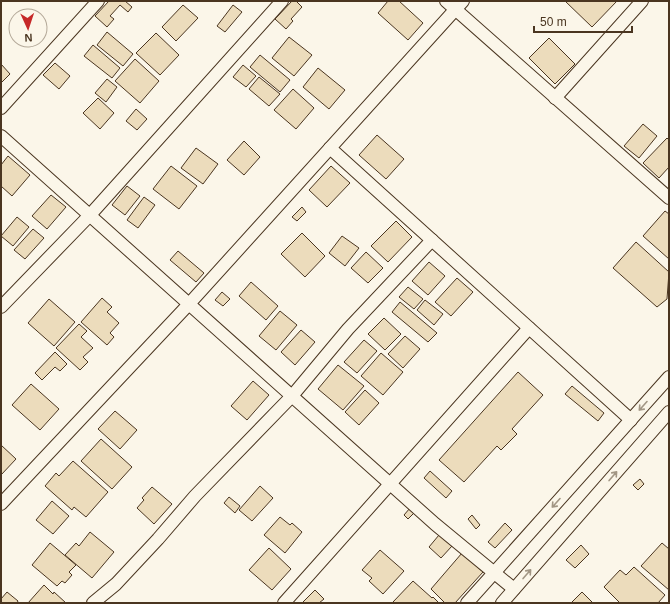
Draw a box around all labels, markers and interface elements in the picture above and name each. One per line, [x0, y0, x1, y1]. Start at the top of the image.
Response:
north arrow [8, 8, 48, 48]
scale bar [534, 8, 632, 34]
text: 50 m [540, 15, 567, 29]
text: N [24, 32, 33, 44]
one-way arrow [638, 401, 648, 411]
one-way arrow [608, 470, 617, 481]
one-way arrow [552, 498, 561, 508]
one-way arrow [523, 569, 532, 579]

